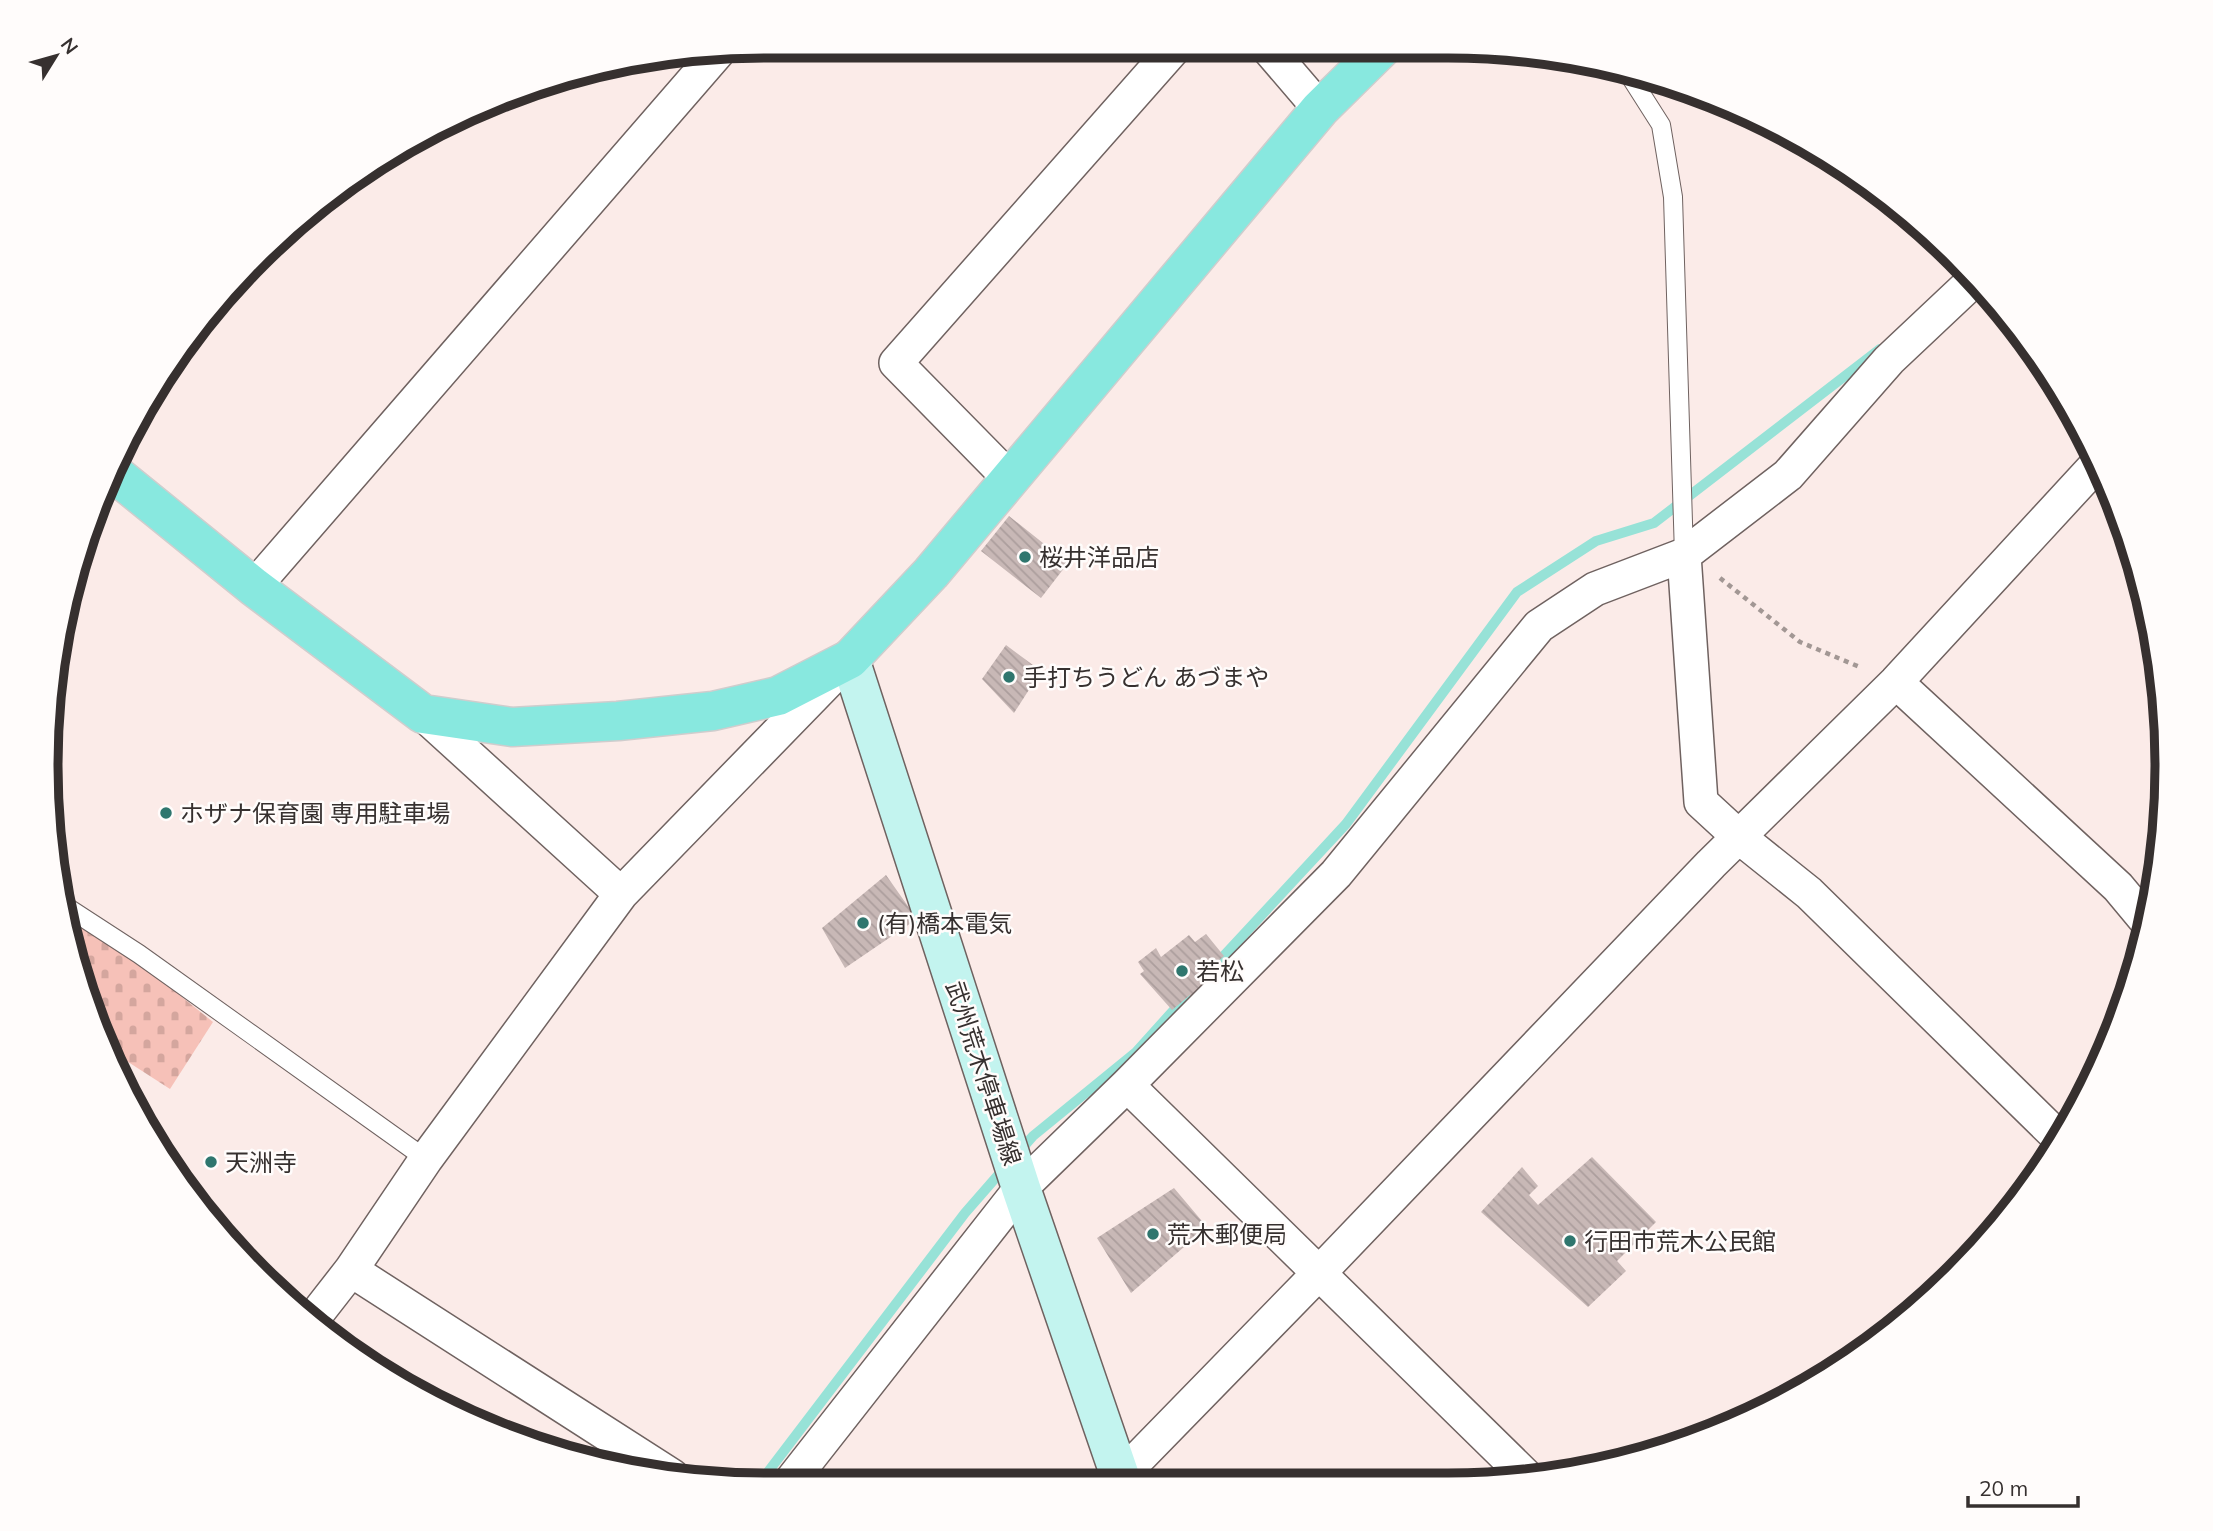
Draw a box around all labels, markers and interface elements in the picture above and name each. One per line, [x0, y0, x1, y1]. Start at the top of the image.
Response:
north arrow [21, 21, 91, 91]
text: N [56, 33, 83, 59]
place label: 桜井洋品店 [1039, 542, 1159, 572]
marker: 桜井洋品店 [1017, 549, 1033, 565]
place label: 手打ちうどん あづまや [1023, 662, 1269, 692]
marker: 手打ちうどん あづまや [1001, 669, 1017, 685]
place label: ホザナ保育園 専用駐車場 [180, 798, 450, 828]
marker: ホザナ保育園 専用駐車場 [158, 805, 174, 821]
place label: (有)橋本電気 [877, 908, 1012, 938]
marker: (有)橋本電気 [855, 915, 871, 931]
place label: 若松 [1196, 956, 1244, 986]
marker: 若松 [1174, 963, 1190, 979]
street label: 武州荒木停車場線 [940, 977, 1028, 1169]
place label: 天洲寺 [225, 1147, 297, 1177]
marker: 天洲寺 [203, 1154, 219, 1170]
place label: 荒木郵便局 [1167, 1219, 1287, 1249]
marker: 荒木郵便局 [1145, 1226, 1161, 1242]
place label: 行田市荒木公民館 [1584, 1226, 1776, 1256]
marker: 行田市荒木公民館 [1562, 1233, 1578, 1249]
scale bar [1968, 1464, 2078, 1508]
text: 20 m [1979, 1475, 2028, 1501]

